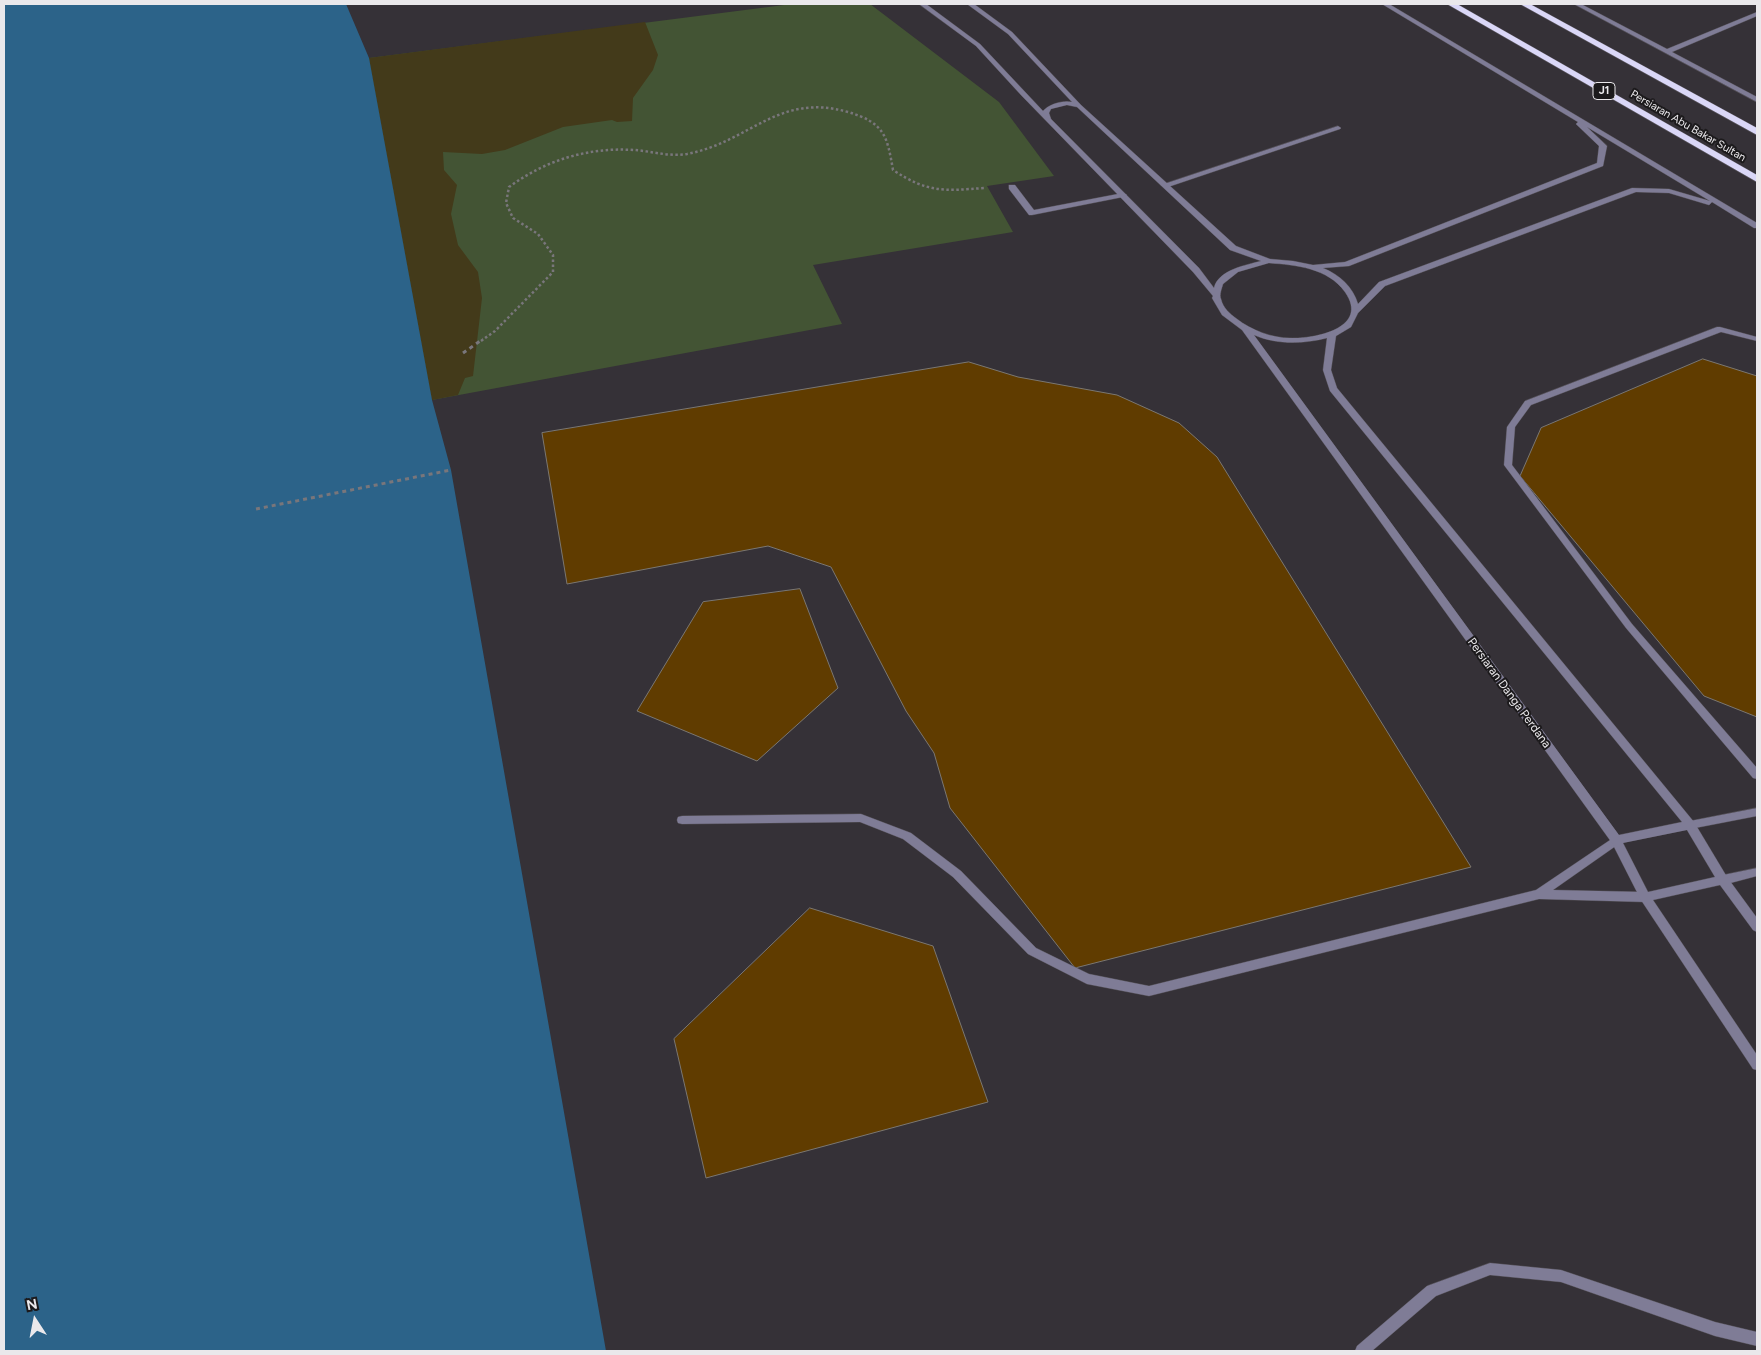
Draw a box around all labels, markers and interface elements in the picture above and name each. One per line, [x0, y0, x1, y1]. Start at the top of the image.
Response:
road number: J1 [1593, 82, 1615, 100]
street label: Persiaran Abu Bakar Sultan [1628, 88, 1748, 164]
street label: Persiaran Danga Perdana [1464, 635, 1554, 751]
north arrow [10, 1295, 60, 1345]
text: N [25, 1295, 39, 1314]

